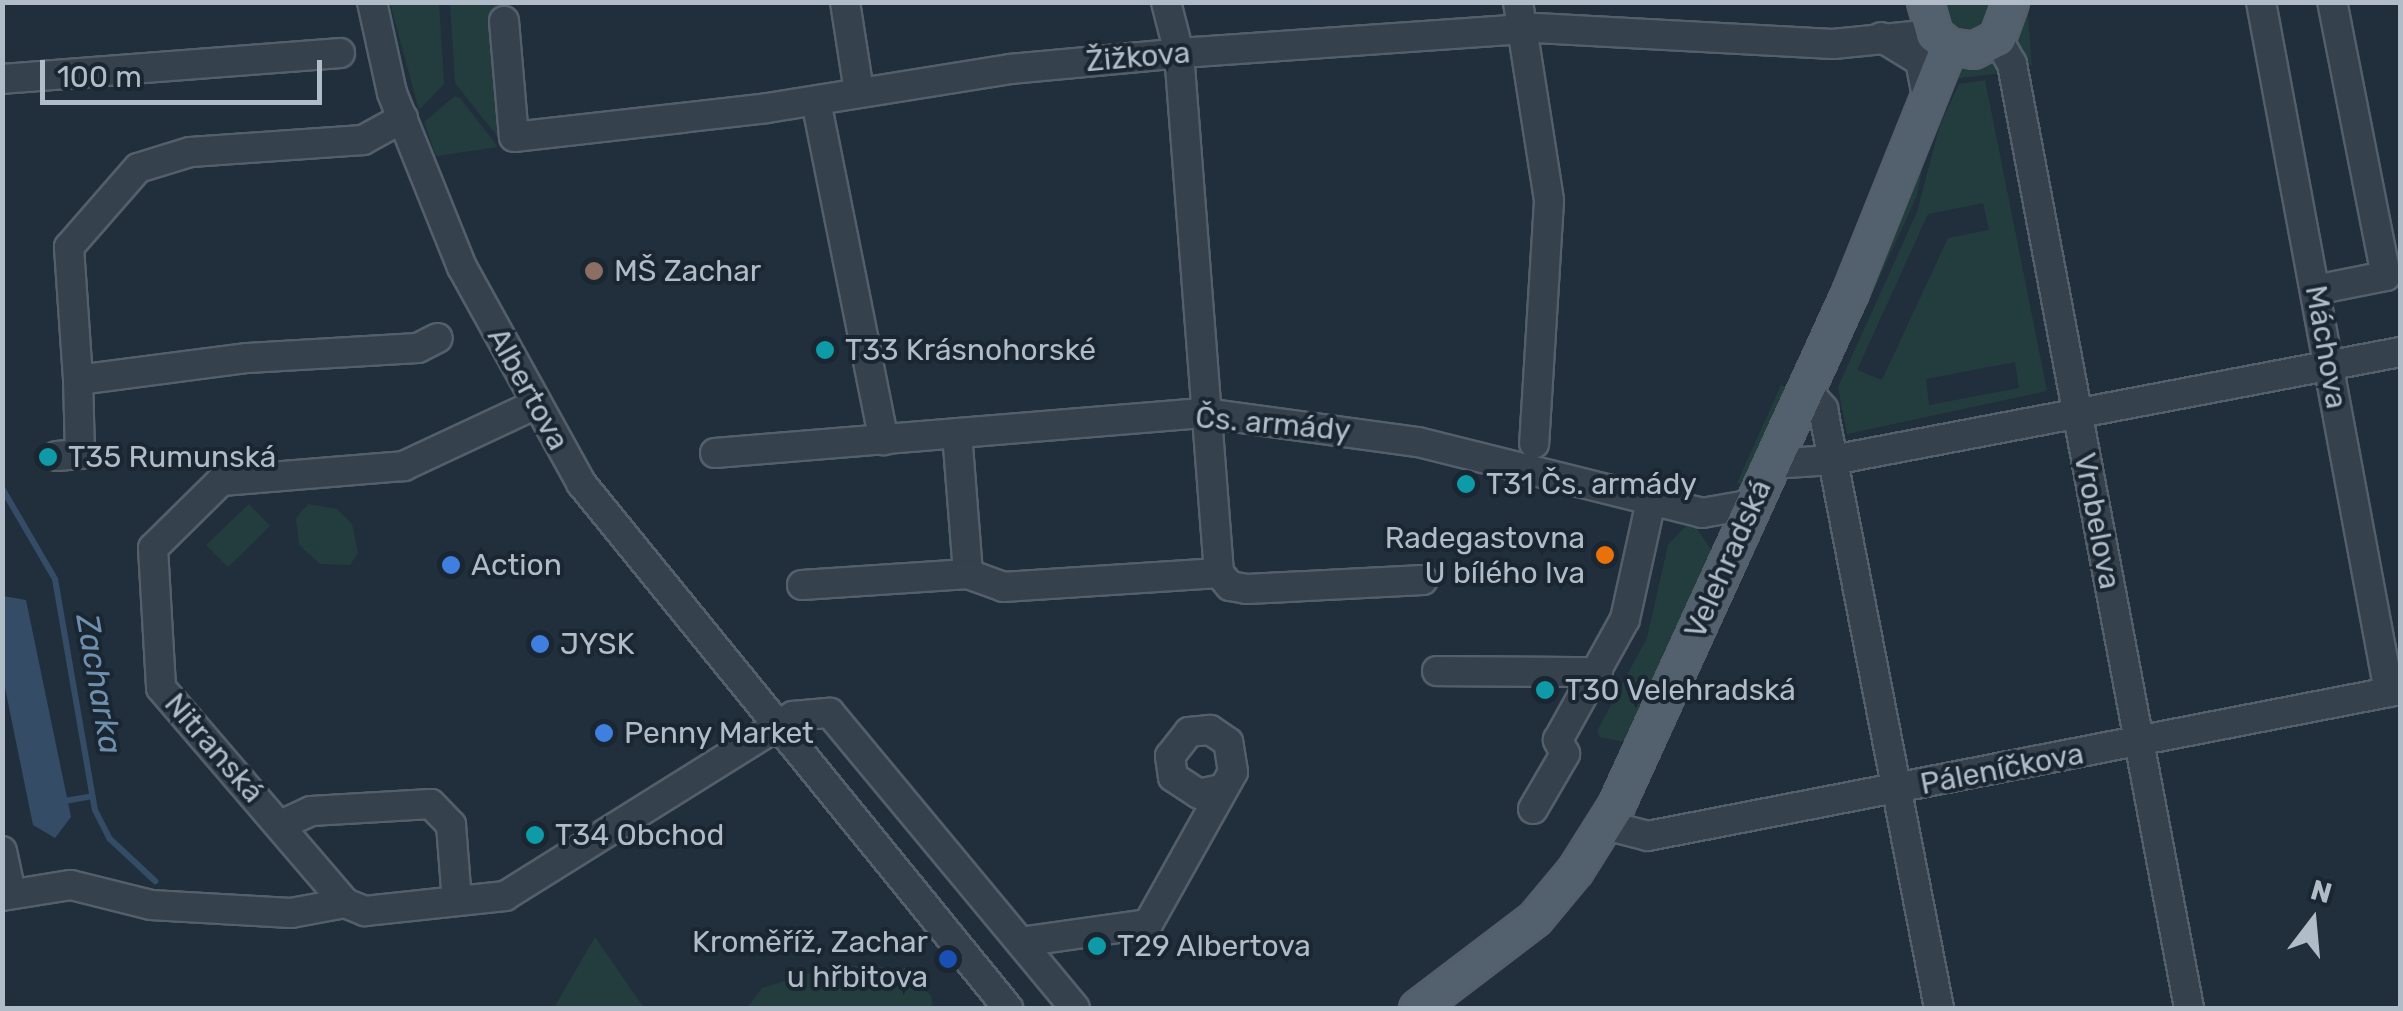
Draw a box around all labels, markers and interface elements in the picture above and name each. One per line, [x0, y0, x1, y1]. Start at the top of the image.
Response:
street label: Žižkova [1084, 35, 1192, 79]
scale bar [45, 40, 328, 102]
text: 100 m [57, 59, 142, 95]
place label: MŠ Zachar [614, 253, 761, 289]
marker: MŠ Zachar [583, 260, 605, 282]
street label: Máchova [2297, 283, 2355, 411]
street label: Albertova [480, 321, 576, 457]
place label: T33 Krásnohorské [845, 332, 1096, 368]
marker: T33 Krásnohorské [814, 339, 836, 361]
street label: Čs. armády [1194, 399, 1352, 449]
place label: T35 Rumunská [68, 439, 276, 475]
marker: T35 Rumunská [37, 446, 59, 468]
street label: Vrobelova [2066, 450, 2128, 592]
place label: T31 Čs. armády [1486, 466, 1697, 502]
marker: T31 Čs. armády [1455, 473, 1477, 495]
street label: Velehradská [1677, 474, 1779, 644]
place label: Radegastovna U bílého lva [1385, 520, 1585, 590]
marker: Radegastovna U bílého lva [1594, 544, 1616, 566]
place label: Action [471, 547, 562, 583]
marker: Action [440, 554, 462, 576]
water label: Zacharka [68, 611, 130, 757]
place label: JYSK [560, 626, 634, 662]
marker: JYSK [529, 633, 551, 655]
place label: T30 Velehradská [1565, 672, 1797, 708]
marker: T30 Velehradská [1534, 679, 1556, 701]
street label: Nitranská [157, 686, 271, 810]
place label: Penny Market [624, 715, 815, 751]
marker: Penny Market [593, 722, 615, 744]
street label: Páleníčkova [1917, 736, 2087, 802]
place label: T34 Obchod [555, 817, 724, 853]
marker: T34 Obchod [524, 824, 546, 846]
north arrow [2263, 871, 2363, 971]
text: N [2307, 873, 2336, 910]
place label: Kroměříž, Zachar u hřbitova [692, 924, 928, 994]
place label: T29 Albertova [1117, 928, 1312, 964]
marker: T29 Albertova [1086, 935, 1108, 957]
marker: Kroměříž, Zachar u hřbitova [937, 948, 959, 970]

